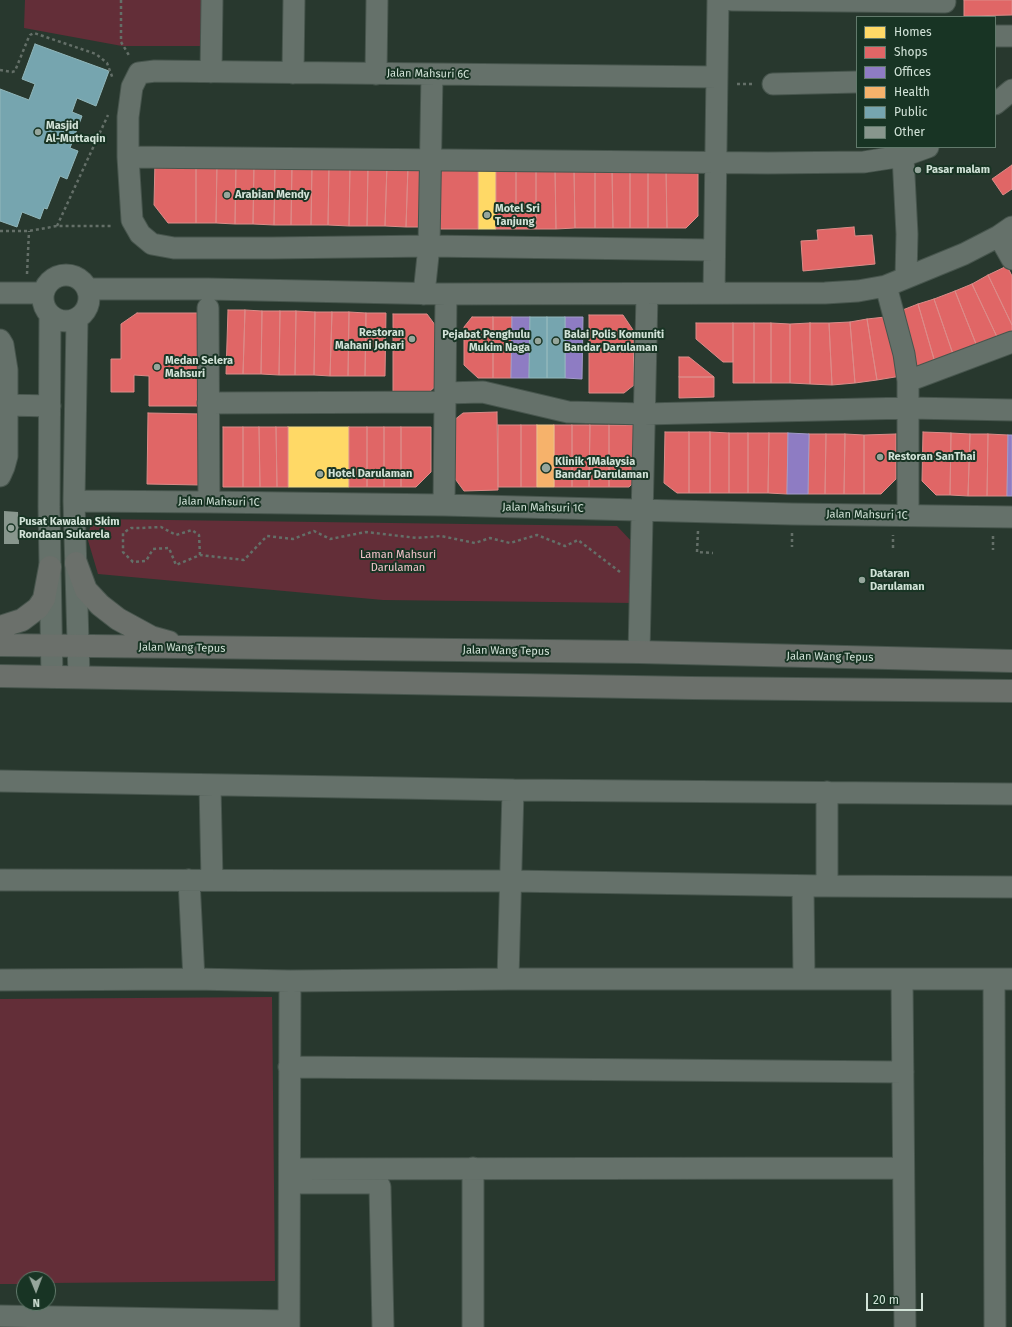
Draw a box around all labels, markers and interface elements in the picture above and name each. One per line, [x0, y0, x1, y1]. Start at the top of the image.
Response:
legend [856, 16, 996, 148]
text: Homes [894, 25, 932, 39]
text: Shops [894, 45, 927, 59]
text: Offices [894, 65, 931, 79]
street label: Jalan Mahsuri 6C [387, 67, 469, 81]
text: Health [894, 85, 930, 99]
text: Public [894, 105, 927, 119]
place label: Masjid Al-Muttaqin [46, 119, 105, 145]
text: Other [894, 125, 925, 139]
marker: Masjid Al-Muttaqin [33, 127, 43, 137]
place label: Pasar malam [926, 163, 990, 177]
marker: Pasar malam [913, 165, 923, 175]
place label: Arabian Mendy [235, 188, 310, 202]
marker: Arabian Mendy [222, 190, 232, 200]
place label: Motel Sri Tanjung [495, 202, 540, 228]
marker: Motel Sri Tanjung [482, 210, 492, 220]
place label: Restoran Mahani Johari [335, 326, 404, 352]
place label: Pejabat Penghulu Mukim Naga [442, 328, 530, 354]
place label: Balai Polis Komuniti Bandar Darulaman [564, 328, 664, 354]
marker: Restoran Mahani Johari [407, 334, 417, 344]
marker: Pejabat Penghulu Mukim Naga [533, 336, 543, 346]
marker: Balai Polis Komuniti Bandar Darulaman [551, 336, 561, 346]
place label: Medan Selera Mahsuri [165, 354, 233, 380]
marker: Medan Selera Mahsuri [152, 362, 162, 372]
place label: Restoran SanThai [888, 450, 976, 464]
marker: Restoran SanThai [875, 452, 885, 462]
place label: Klinik 1Malaysia Bandar Darulaman [555, 455, 648, 481]
marker: Klinik 1Malaysia Bandar Darulaman [540, 462, 552, 474]
place label: Hotel Darulaman [328, 467, 412, 481]
marker: Hotel Darulaman [315, 469, 325, 479]
street label: Jalan Mahsuri 1C [178, 495, 260, 509]
street label: Jalan Mahsuri 1C [502, 501, 584, 515]
street label: Jalan Mahsuri 1C [826, 508, 908, 522]
place label: Pusat Kawalan Skim Rondaan Sukarela [19, 515, 119, 541]
marker: Pusat Kawalan Skim Rondaan Sukarela [6, 523, 16, 533]
park label: Laman Mahsuri Darulaman [360, 548, 436, 574]
place label: Dataran Darulaman [870, 567, 925, 593]
marker: Dataran Darulaman [857, 575, 867, 585]
street label: Jalan Wang Tepus [139, 641, 225, 655]
street label: Jalan Wang Tepus [463, 644, 549, 658]
street label: Jalan Wang Tepus [787, 650, 873, 664]
north arrow [16, 1271, 56, 1311]
scale bar [868, 1285, 925, 1311]
text: 20 m [873, 1293, 899, 1307]
text: N [32, 1296, 40, 1309]

